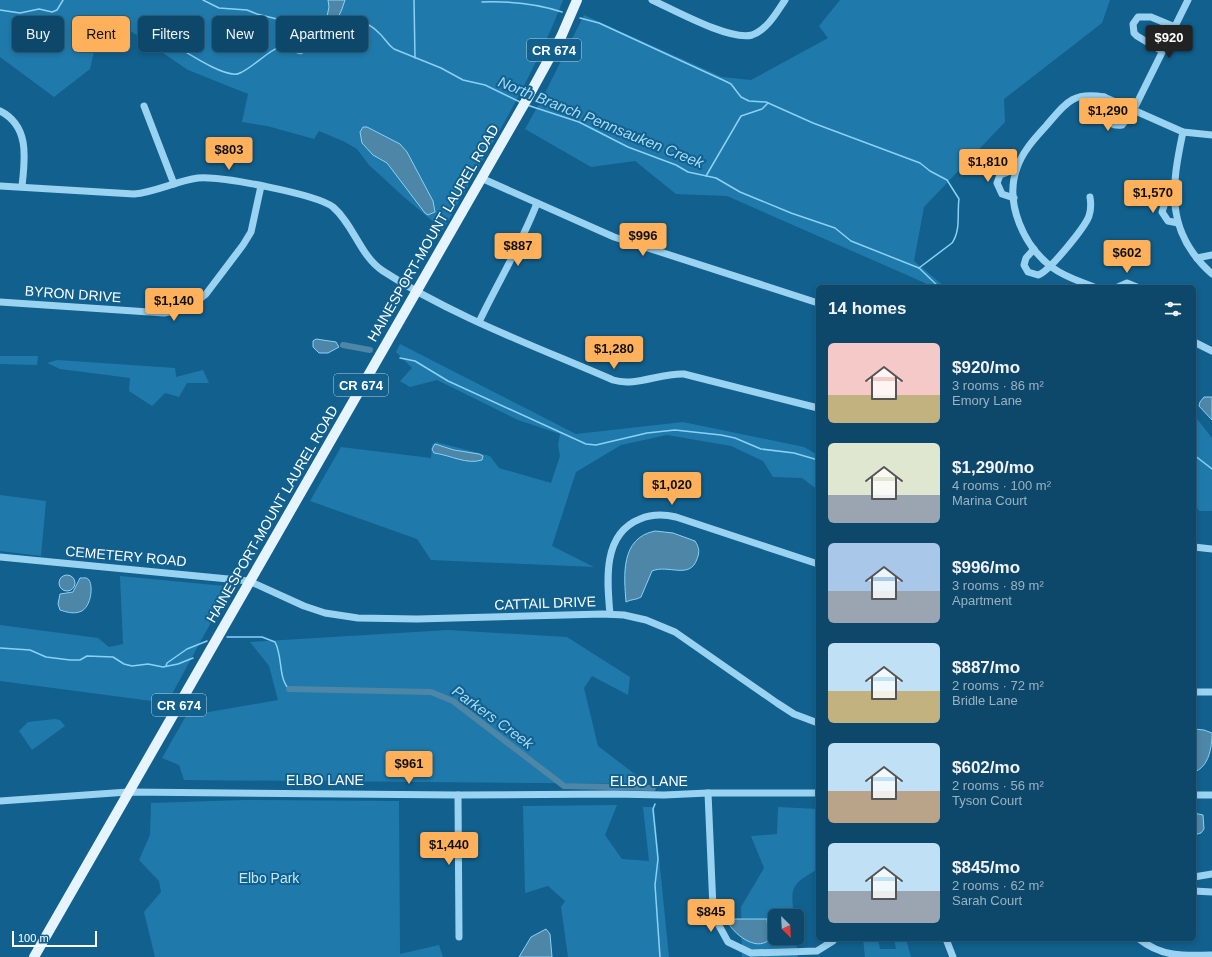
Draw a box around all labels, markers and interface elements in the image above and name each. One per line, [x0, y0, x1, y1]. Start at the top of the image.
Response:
chip: Buy [12, 16, 64, 52]
chip: Rent [72, 16, 130, 52]
chip: Filters [138, 16, 204, 52]
chip: New [212, 16, 268, 52]
chip: Apartment [276, 16, 368, 52]
pin: $920 [1145, 25, 1193, 59]
text: $920 [1155, 30, 1183, 45]
road number: CR 674 [527, 39, 581, 61]
water label: North Branch Pennsauken Creek [496, 73, 708, 172]
pin: $1,290 [1075, 98, 1141, 132]
text: $1,290 [1088, 103, 1128, 118]
street label: HAINESPORT-MOUNT LAUREL ROAD [364, 122, 502, 344]
pin: $803 [205, 137, 253, 171]
text: $803 [215, 142, 243, 157]
pin: $1,810 [955, 149, 1021, 183]
text: $1,810 [968, 154, 1008, 169]
pin: $1,570 [1120, 180, 1186, 214]
text: $1,570 [1133, 185, 1173, 200]
pin: $996 [619, 223, 667, 257]
text: $996 [629, 228, 657, 243]
pin: $887 [494, 233, 542, 267]
text: $887 [504, 238, 532, 253]
pin: $602 [1103, 240, 1151, 274]
text: $602 [1113, 245, 1141, 260]
street label: BYRON DRIVE [24, 283, 122, 305]
pin: $1,140 [141, 288, 207, 322]
text: $1,140 [154, 293, 194, 308]
icon: filters [1162, 298, 1184, 320]
text: 14 homes [828, 299, 906, 318]
pin: $1,280 [581, 336, 647, 370]
text: $1,280 [594, 341, 634, 356]
text: $920/mo [952, 358, 1020, 377]
icon: home [860, 359, 908, 407]
road number: CR 674 [334, 374, 388, 396]
text: 3 rooms · 86 m² [952, 378, 1044, 393]
text: Emory Lane [952, 393, 1022, 408]
street label: HAINESPORT-MOUNT LAUREL ROAD [203, 403, 341, 625]
text: $1,290/mo [952, 458, 1034, 477]
icon: home [860, 459, 908, 507]
pin: $1,020 [639, 472, 705, 506]
text: $1,020 [652, 477, 692, 492]
text: 4 rooms · 100 m² [952, 478, 1051, 493]
text: Marina Court [952, 493, 1027, 508]
street label: CEMETERY ROAD [65, 543, 187, 569]
text: $996/mo [952, 558, 1020, 577]
icon: home [860, 559, 908, 607]
text: 3 rooms · 89 m² [952, 578, 1044, 593]
street label: CATTAIL DRIVE [494, 593, 596, 613]
text: Apartment [952, 593, 1012, 608]
text: $887/mo [952, 658, 1020, 677]
icon: home [860, 659, 908, 707]
text: 2 rooms · 72 m² [952, 678, 1044, 693]
water label: Parkers Creek [449, 682, 538, 753]
text: Bridle Lane [952, 693, 1018, 708]
road number: CR 674 [152, 694, 206, 716]
pin: $961 [385, 751, 433, 785]
text: $961 [395, 756, 423, 771]
text: $602/mo [952, 758, 1020, 777]
icon: home [860, 759, 908, 807]
street label: ELBO LANE [286, 772, 364, 788]
street label: ELBO LANE [610, 773, 688, 789]
text: 2 rooms · 56 m² [952, 778, 1044, 793]
text: Tyson Court [952, 793, 1022, 808]
pin: $1,440 [416, 832, 482, 866]
text: $1,440 [429, 837, 469, 852]
text: $845/mo [952, 858, 1020, 877]
icon: home [860, 859, 908, 907]
park label: Elbo Park [239, 870, 300, 886]
text: 2 rooms · 62 m² [952, 878, 1044, 893]
text: Sarah Court [952, 893, 1022, 908]
pin: $845 [687, 899, 735, 933]
text: $845 [697, 904, 725, 919]
north arrow [768, 909, 804, 945]
map controls [768, 909, 804, 945]
scale bar [12, 929, 97, 948]
text: 100 m [18, 932, 49, 944]

